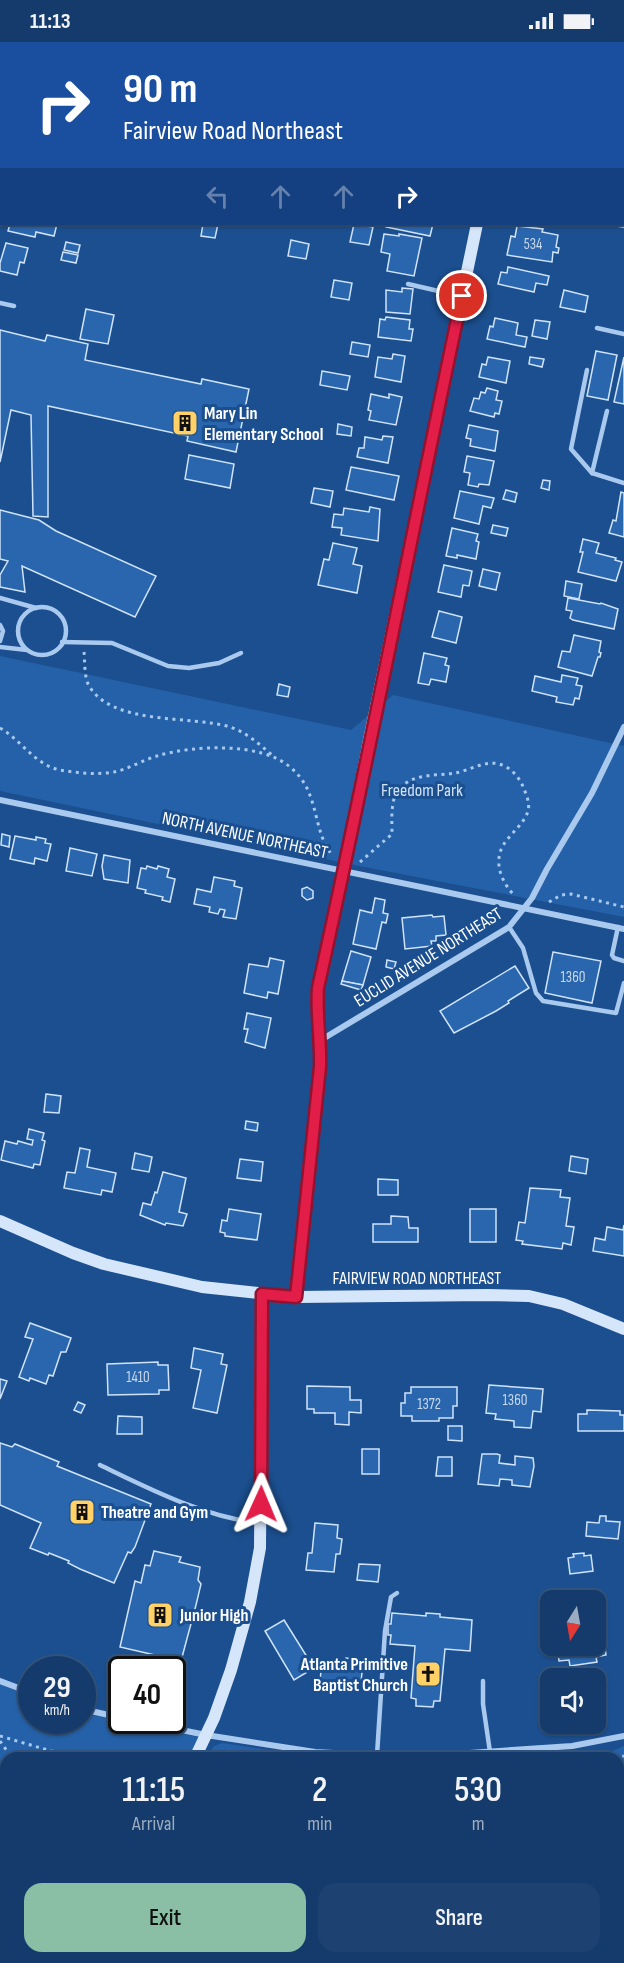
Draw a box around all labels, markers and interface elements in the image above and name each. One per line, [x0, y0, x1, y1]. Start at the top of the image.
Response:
text: 11:13 [30, 8, 71, 35]
text: 90 m [123, 64, 197, 115]
icon: right [24, 66, 102, 144]
text: Fairview Road Northeast [123, 115, 343, 147]
icon: left [201, 180, 234, 213]
icon: ahead [264, 180, 297, 213]
icon: ahead [327, 180, 360, 213]
icon: right [390, 180, 423, 213]
house number: 534 [524, 235, 542, 254]
pin [436, 270, 487, 321]
icon: arrive [445, 279, 478, 312]
place label: Mary Lin Elementary School [204, 403, 323, 445]
building icon: Mary Lin Elementary School [170, 408, 200, 438]
park label: Freedom Park [381, 780, 463, 801]
street label: NORTH AVENUE NORTHEAST [160, 808, 330, 863]
street label: EUCLID AVENUE NORTHEAST [350, 903, 506, 1012]
house number: 1360 [561, 968, 585, 987]
street label: FAIRVIEW ROAD NORTHEAST [333, 1268, 501, 1289]
house number: 1410 [126, 1368, 150, 1387]
house number: 1360 [503, 1391, 527, 1410]
house number: 1372 [417, 1395, 441, 1414]
position arrow [229, 1472, 293, 1536]
building icon: Theatre and Gym [67, 1497, 97, 1527]
place label: Theatre and Gym [101, 1502, 208, 1523]
north arrow [540, 1590, 606, 1656]
map controls [540, 1590, 606, 1734]
building icon: Junior High [145, 1600, 175, 1630]
place label: Junior High [179, 1605, 249, 1626]
place label: Atlanta Primitive Baptist Church [300, 1654, 408, 1696]
speed limit sign: 40 [108, 1656, 186, 1734]
church icon: Atlanta Primitive Baptist Church [413, 1659, 443, 1689]
button: sound [540, 1668, 606, 1734]
text: 29 [43, 1670, 71, 1706]
text: km/h [44, 1701, 70, 1720]
text: 11:15 [122, 1769, 185, 1812]
text: 2 [312, 1769, 327, 1812]
text: 530 [454, 1769, 502, 1812]
text: Arrival [132, 1812, 175, 1836]
text: min [307, 1812, 332, 1836]
text: m [472, 1812, 485, 1836]
button: Exit [24, 1883, 306, 1952]
button: Share [318, 1883, 600, 1952]

